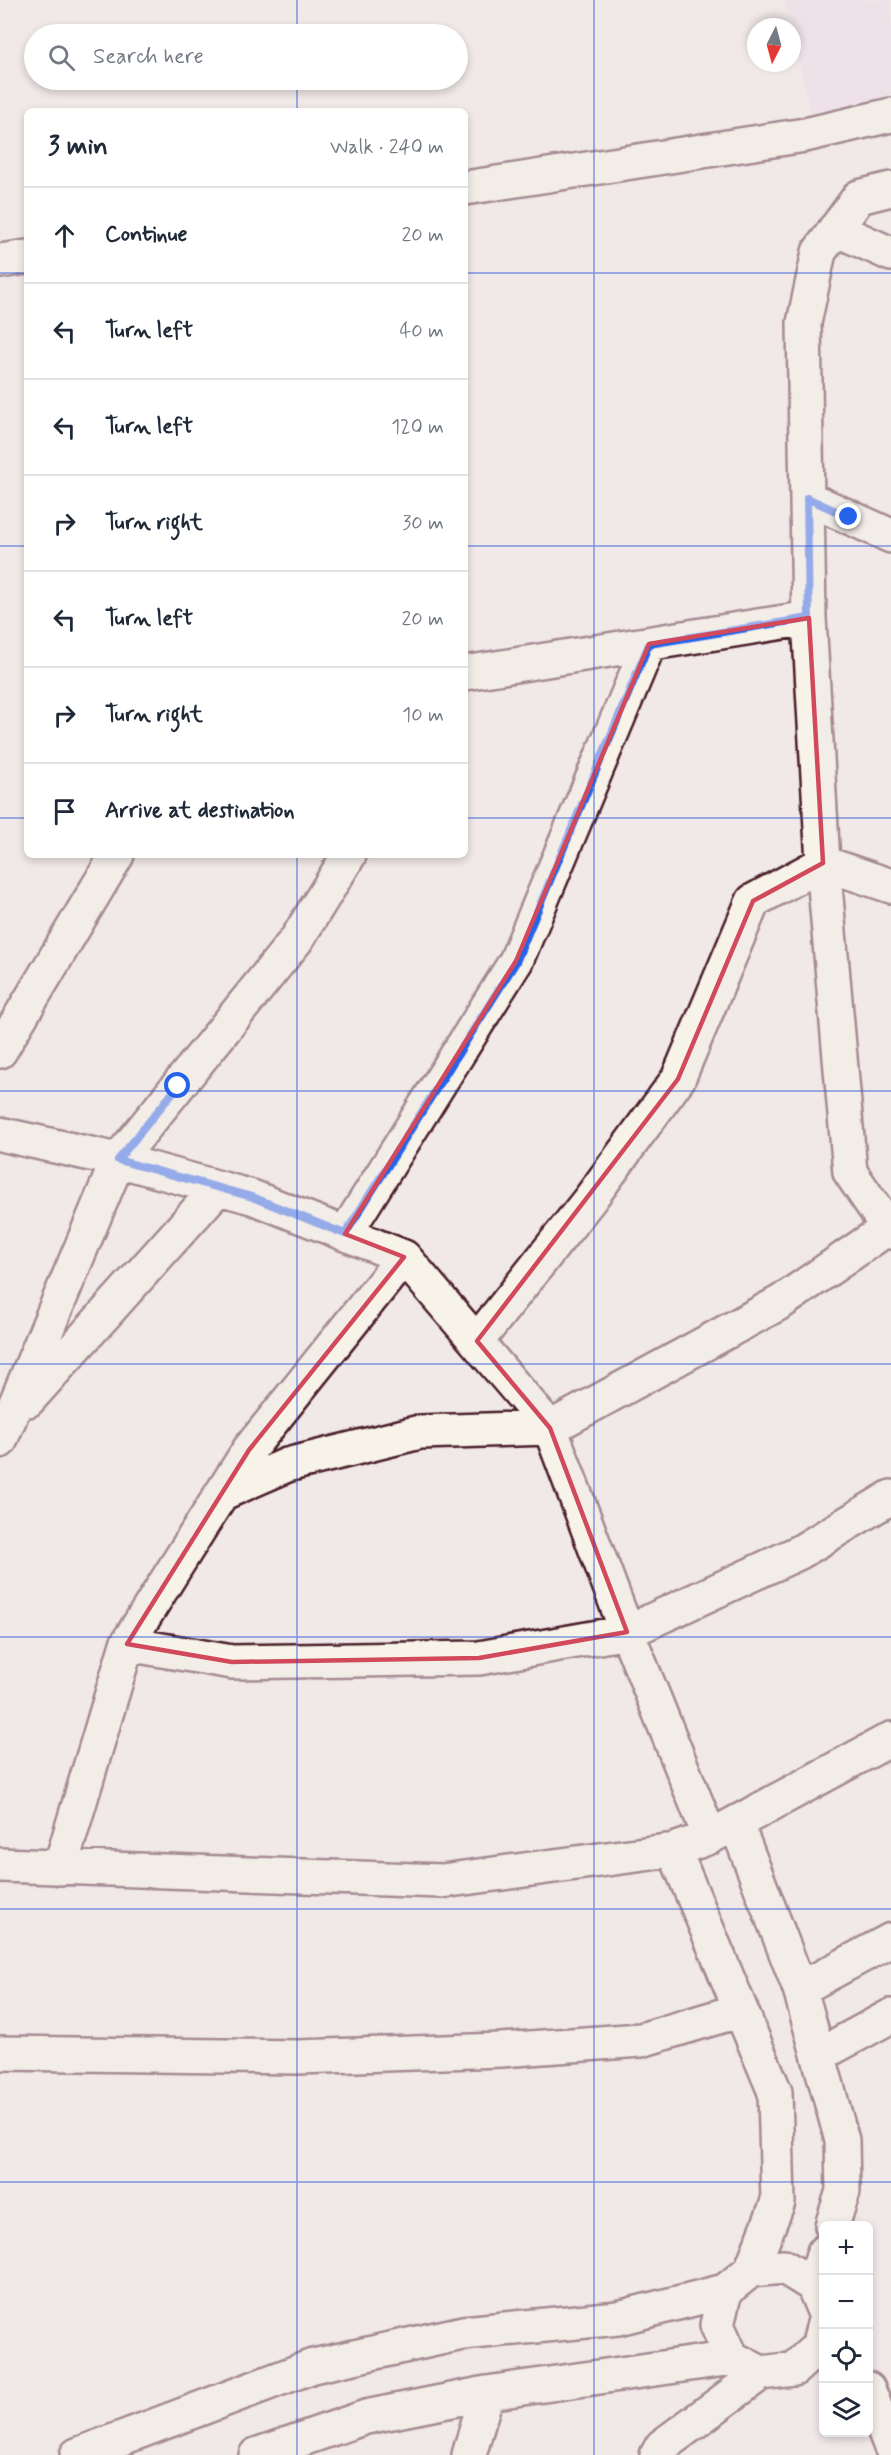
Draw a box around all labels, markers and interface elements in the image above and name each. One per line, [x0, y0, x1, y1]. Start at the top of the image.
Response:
north arrow [747, 18, 801, 72]
search box [24, 24, 468, 90]
icon: search [45, 41, 78, 74]
text: Search here [93, 43, 204, 71]
text: 3 min [48, 130, 108, 164]
text: Walk · 240 m [330, 134, 444, 161]
icon: ahead [48, 219, 81, 252]
text: Continue [105, 221, 187, 249]
text: 20 m [401, 222, 444, 249]
icon: left [48, 315, 81, 348]
text: Turn left [105, 317, 193, 345]
text: 40 m [400, 318, 444, 345]
icon: left [48, 411, 81, 444]
text: Turn left [105, 413, 193, 441]
text: 120 m [391, 414, 444, 441]
route end [835, 503, 861, 529]
icon: right [48, 507, 81, 540]
text: Turn right [105, 509, 203, 537]
text: 30 m [402, 510, 444, 537]
icon: left [48, 603, 81, 636]
text: Turn left [105, 605, 193, 633]
text: 20 m [401, 606, 444, 633]
icon: right [48, 699, 81, 732]
text: Turn right [105, 701, 203, 729]
text: 10 m [402, 702, 444, 729]
icon: arrive [48, 795, 81, 828]
text: Arrive at destination [105, 797, 295, 825]
route start [164, 1072, 190, 1098]
map controls [819, 2221, 873, 2437]
button: + [819, 2221, 873, 2275]
button: − [819, 2275, 873, 2329]
button: locate [819, 2329, 873, 2383]
button: layers [819, 2383, 873, 2437]

